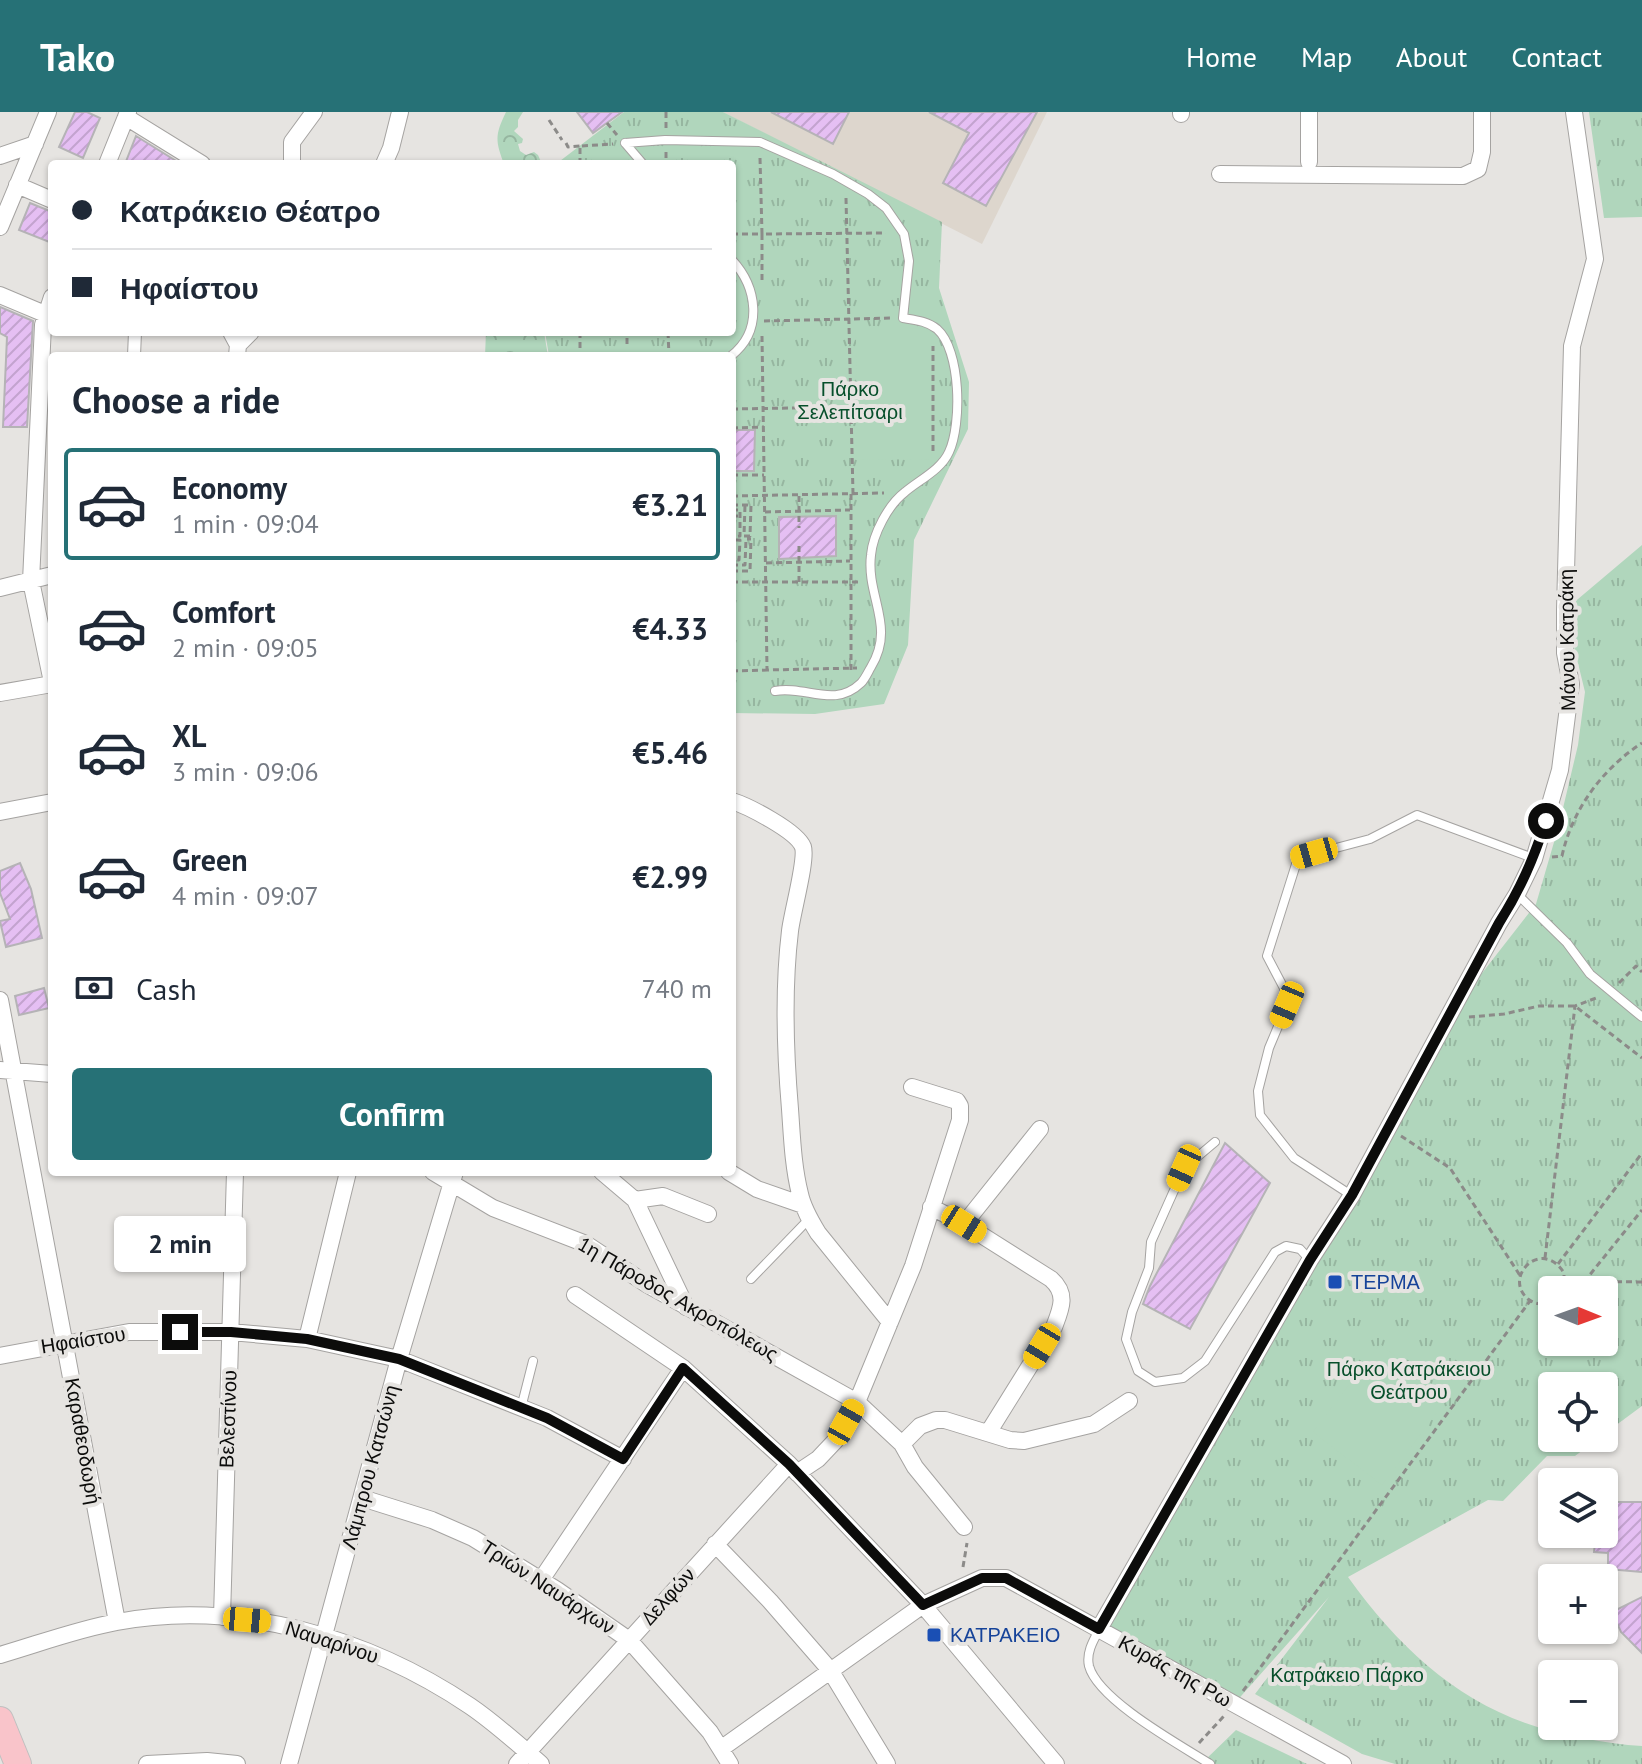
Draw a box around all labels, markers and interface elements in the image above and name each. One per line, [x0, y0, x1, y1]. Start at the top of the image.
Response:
text: Tako [40, 32, 115, 81]
text: Home [1186, 38, 1257, 75]
text: Map [1301, 38, 1352, 75]
text: About [1396, 38, 1467, 75]
text: Contact [1511, 38, 1602, 75]
text: Κατράκειο Θέατρο [120, 191, 381, 230]
text: Ηφαίστου [120, 268, 259, 307]
text: Choose a ride [72, 376, 280, 423]
park label: Πάρκο Σελεπίτσαρι [797, 376, 903, 425]
icon: car [76, 468, 148, 540]
text: Economy [172, 468, 287, 507]
text: €3.21 [633, 485, 708, 524]
text: 1 min · 09:04 [172, 507, 319, 540]
street label: Μάνου Κατράκη [1553, 569, 1581, 711]
icon: car [76, 592, 148, 664]
text: Comfort [172, 592, 275, 631]
text: €4.33 [633, 609, 708, 648]
text: 2 min · 09:05 [172, 631, 319, 664]
icon: car [76, 716, 148, 788]
text: XL [172, 716, 206, 755]
text: €5.46 [633, 733, 708, 772]
text: 3 min · 09:06 [172, 755, 319, 788]
route start [1528, 803, 1564, 839]
car [1288, 835, 1340, 871]
icon: car [76, 840, 148, 912]
text: Green [172, 840, 247, 879]
text: €2.99 [633, 857, 708, 896]
text: 4 min · 09:07 [172, 879, 319, 912]
icon: cash [72, 966, 116, 1010]
text: Cash [136, 969, 197, 1008]
text: 740 m [641, 972, 712, 1005]
car [1267, 978, 1307, 1032]
button: Confirm [72, 1068, 712, 1160]
car [1163, 1141, 1205, 1195]
car [937, 1201, 991, 1247]
callout: 2 min [114, 1216, 246, 1272]
text: 2 min [148, 1227, 212, 1260]
street label: 1η Πάροδος Ακροπόλεως [573, 1231, 783, 1367]
place label: ΤΕΡΜΑ [1351, 1269, 1421, 1295]
marker: ΤΕΡΜΑ [1326, 1273, 1344, 1291]
north arrow [1538, 1276, 1618, 1356]
map controls [1538, 1276, 1618, 1740]
route end [162, 1314, 198, 1350]
car [1019, 1319, 1065, 1373]
street label: Ηφαίστου [39, 1320, 127, 1360]
park label: Πάρκο Κατράκειου Θεάτρου [1327, 1356, 1491, 1405]
street label: Βελεστίνου [213, 1370, 243, 1468]
button: locate [1538, 1372, 1618, 1452]
street label: Καραθεοδωρή [59, 1376, 107, 1506]
street label: Λάμπρου Κατσώνη [336, 1382, 404, 1552]
car [824, 1395, 868, 1449]
button: layers [1538, 1468, 1618, 1548]
street label: Τριών Ναυάρχων [476, 1534, 620, 1640]
street label: Δελφών [635, 1562, 701, 1630]
button: + [1538, 1564, 1618, 1644]
car [222, 1606, 272, 1634]
street label: Ναυαρίνου [282, 1615, 382, 1669]
place label: ΚΑΤΡΑΚΕΙΟ [950, 1622, 1060, 1648]
marker: ΚΑΤΡΑΚΕΙΟ [925, 1626, 943, 1644]
street label: Κυράς της Ρω [1114, 1629, 1236, 1713]
button: − [1538, 1660, 1618, 1740]
park label: Κατράκειο Πάρκο [1270, 1662, 1424, 1688]

